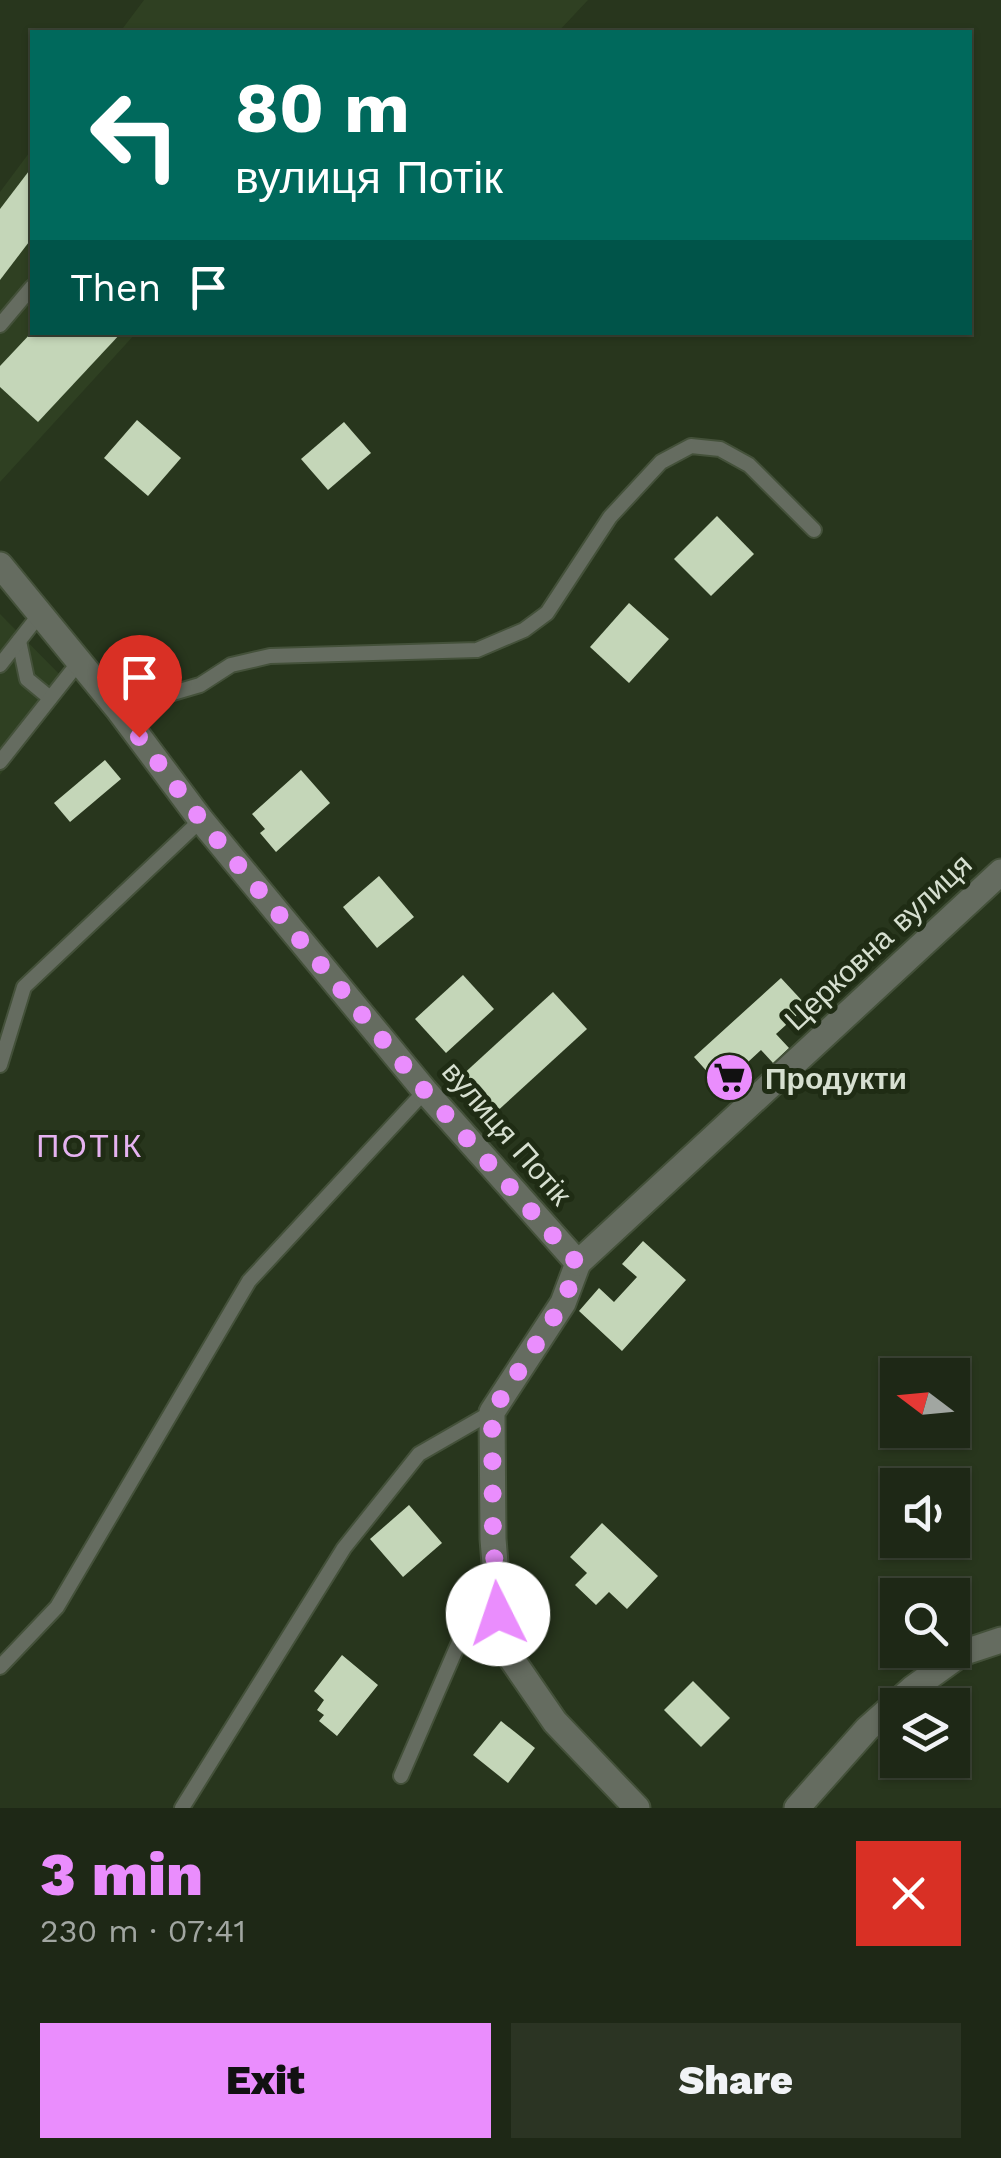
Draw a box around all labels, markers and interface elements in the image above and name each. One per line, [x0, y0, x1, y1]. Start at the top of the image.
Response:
text: 80 m [235, 67, 410, 149]
icon: left [70, 70, 200, 200]
text: вулиця Потік [235, 151, 503, 204]
icon: arrive [181, 260, 236, 315]
text: Then [70, 266, 161, 310]
pin [97, 635, 182, 738]
icon: arrive [112, 650, 167, 705]
street label: Церковна вулиця [777, 847, 979, 1037]
supermarket icon: Продукти [704, 1052, 756, 1104]
street label: вулиця Потік [435, 1054, 579, 1213]
place label: Продукти [765, 1061, 907, 1096]
district label: ПОТІК [36, 1127, 144, 1165]
north arrow [880, 1358, 970, 1448]
map controls [880, 1358, 970, 1778]
button: sound [880, 1468, 970, 1558]
position arrow [446, 1562, 550, 1666]
button: search [880, 1578, 970, 1668]
button: layers [880, 1688, 970, 1778]
text: 3 min [40, 1839, 203, 1910]
button: close [856, 1841, 961, 1946]
text: 230 m · 07:41 [40, 1912, 246, 1950]
button: Exit [40, 2023, 491, 2138]
button: Share [511, 2023, 961, 2138]

